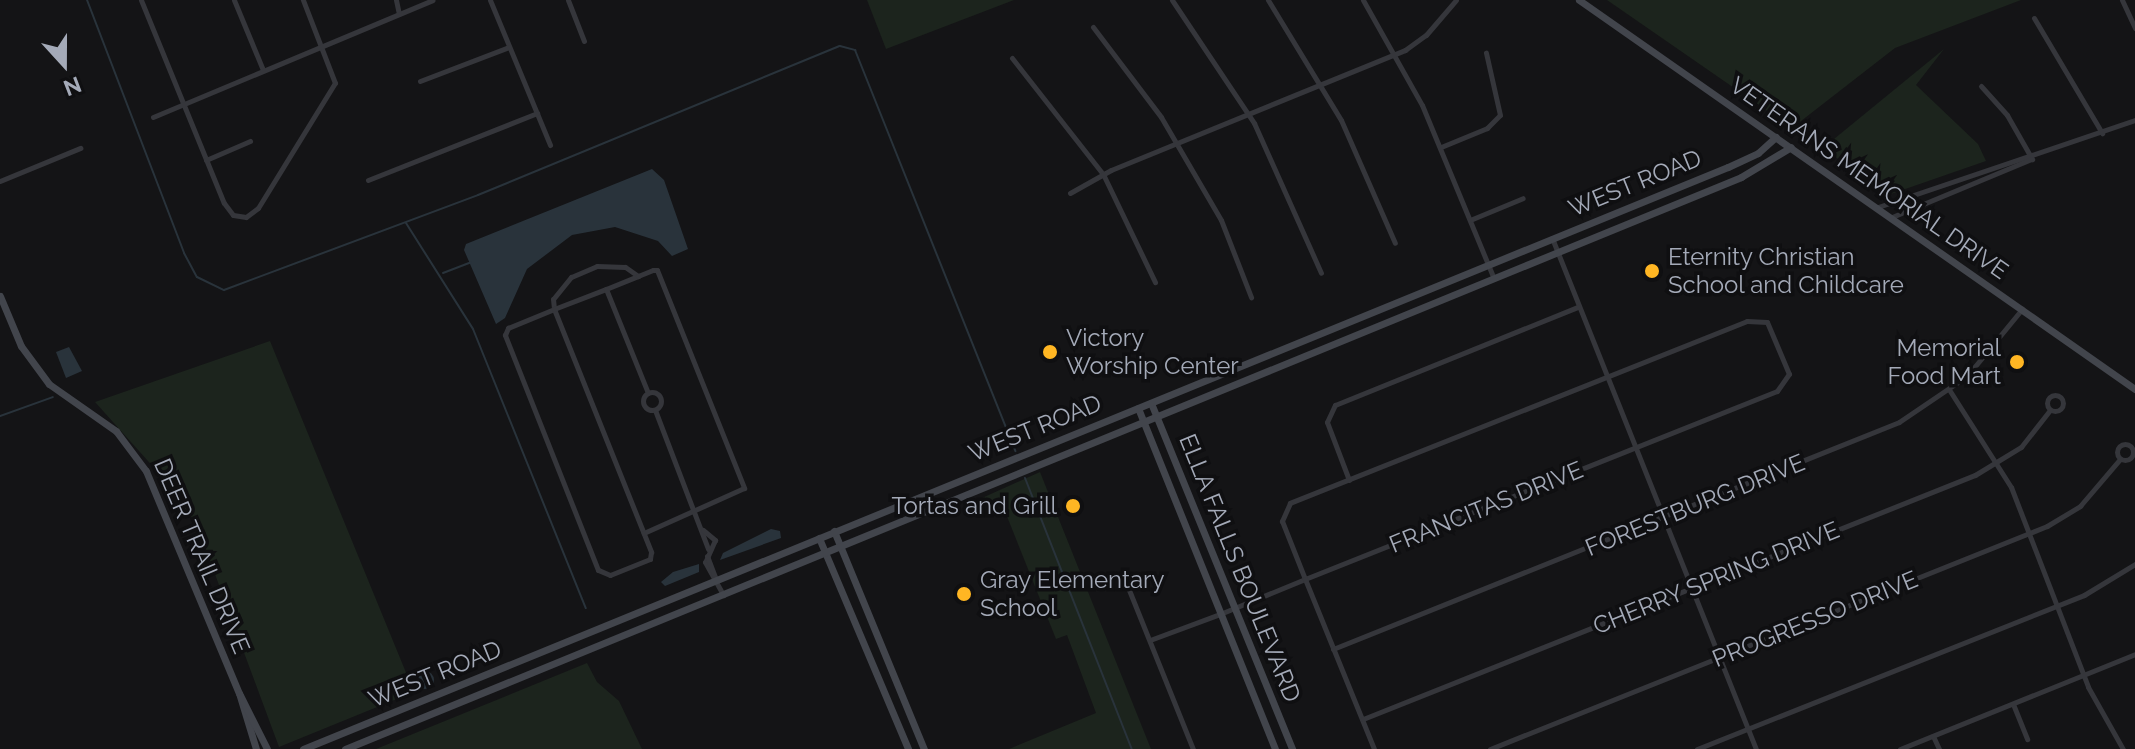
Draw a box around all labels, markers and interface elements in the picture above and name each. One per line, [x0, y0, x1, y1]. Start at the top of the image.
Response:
north arrow [24, 24, 104, 104]
text: N [60, 71, 85, 102]
street label: VETERANS MEMORIAL DRIVE [1724, 71, 2014, 285]
street label: WEST ROAD [1564, 143, 1706, 223]
place label: Eternity Christian School and Childcare [1668, 243, 1905, 299]
marker: Eternity Christian School and Childcare [1643, 262, 1661, 280]
place label: Victory Worship Center [1066, 324, 1239, 380]
place label: Memorial Food Mart [1888, 334, 2001, 390]
marker: Victory Worship Center [1041, 343, 1059, 361]
marker: Memorial Food Mart [2008, 353, 2026, 371]
street label: WEST ROAD [964, 388, 1106, 468]
street label: ELLA FALLS BOULEVARD [1173, 429, 1307, 707]
street label: FORESTBURG DRIVE [1581, 448, 1809, 562]
street label: DEER TRAIL DRIVE [148, 454, 256, 658]
street label: FRANCITAS DRIVE [1385, 455, 1587, 559]
place label: Tortas and Grill [891, 492, 1057, 520]
marker: Tortas and Grill [1064, 497, 1082, 515]
street label: CHERRY SPRING DRIVE [1588, 515, 1844, 641]
street label: PROGRESSO DRIVE [1708, 565, 1922, 673]
place label: Gray Elementary School [980, 566, 1165, 622]
marker: Gray Elementary School [955, 585, 973, 603]
street label: WEST ROAD [364, 634, 506, 714]

